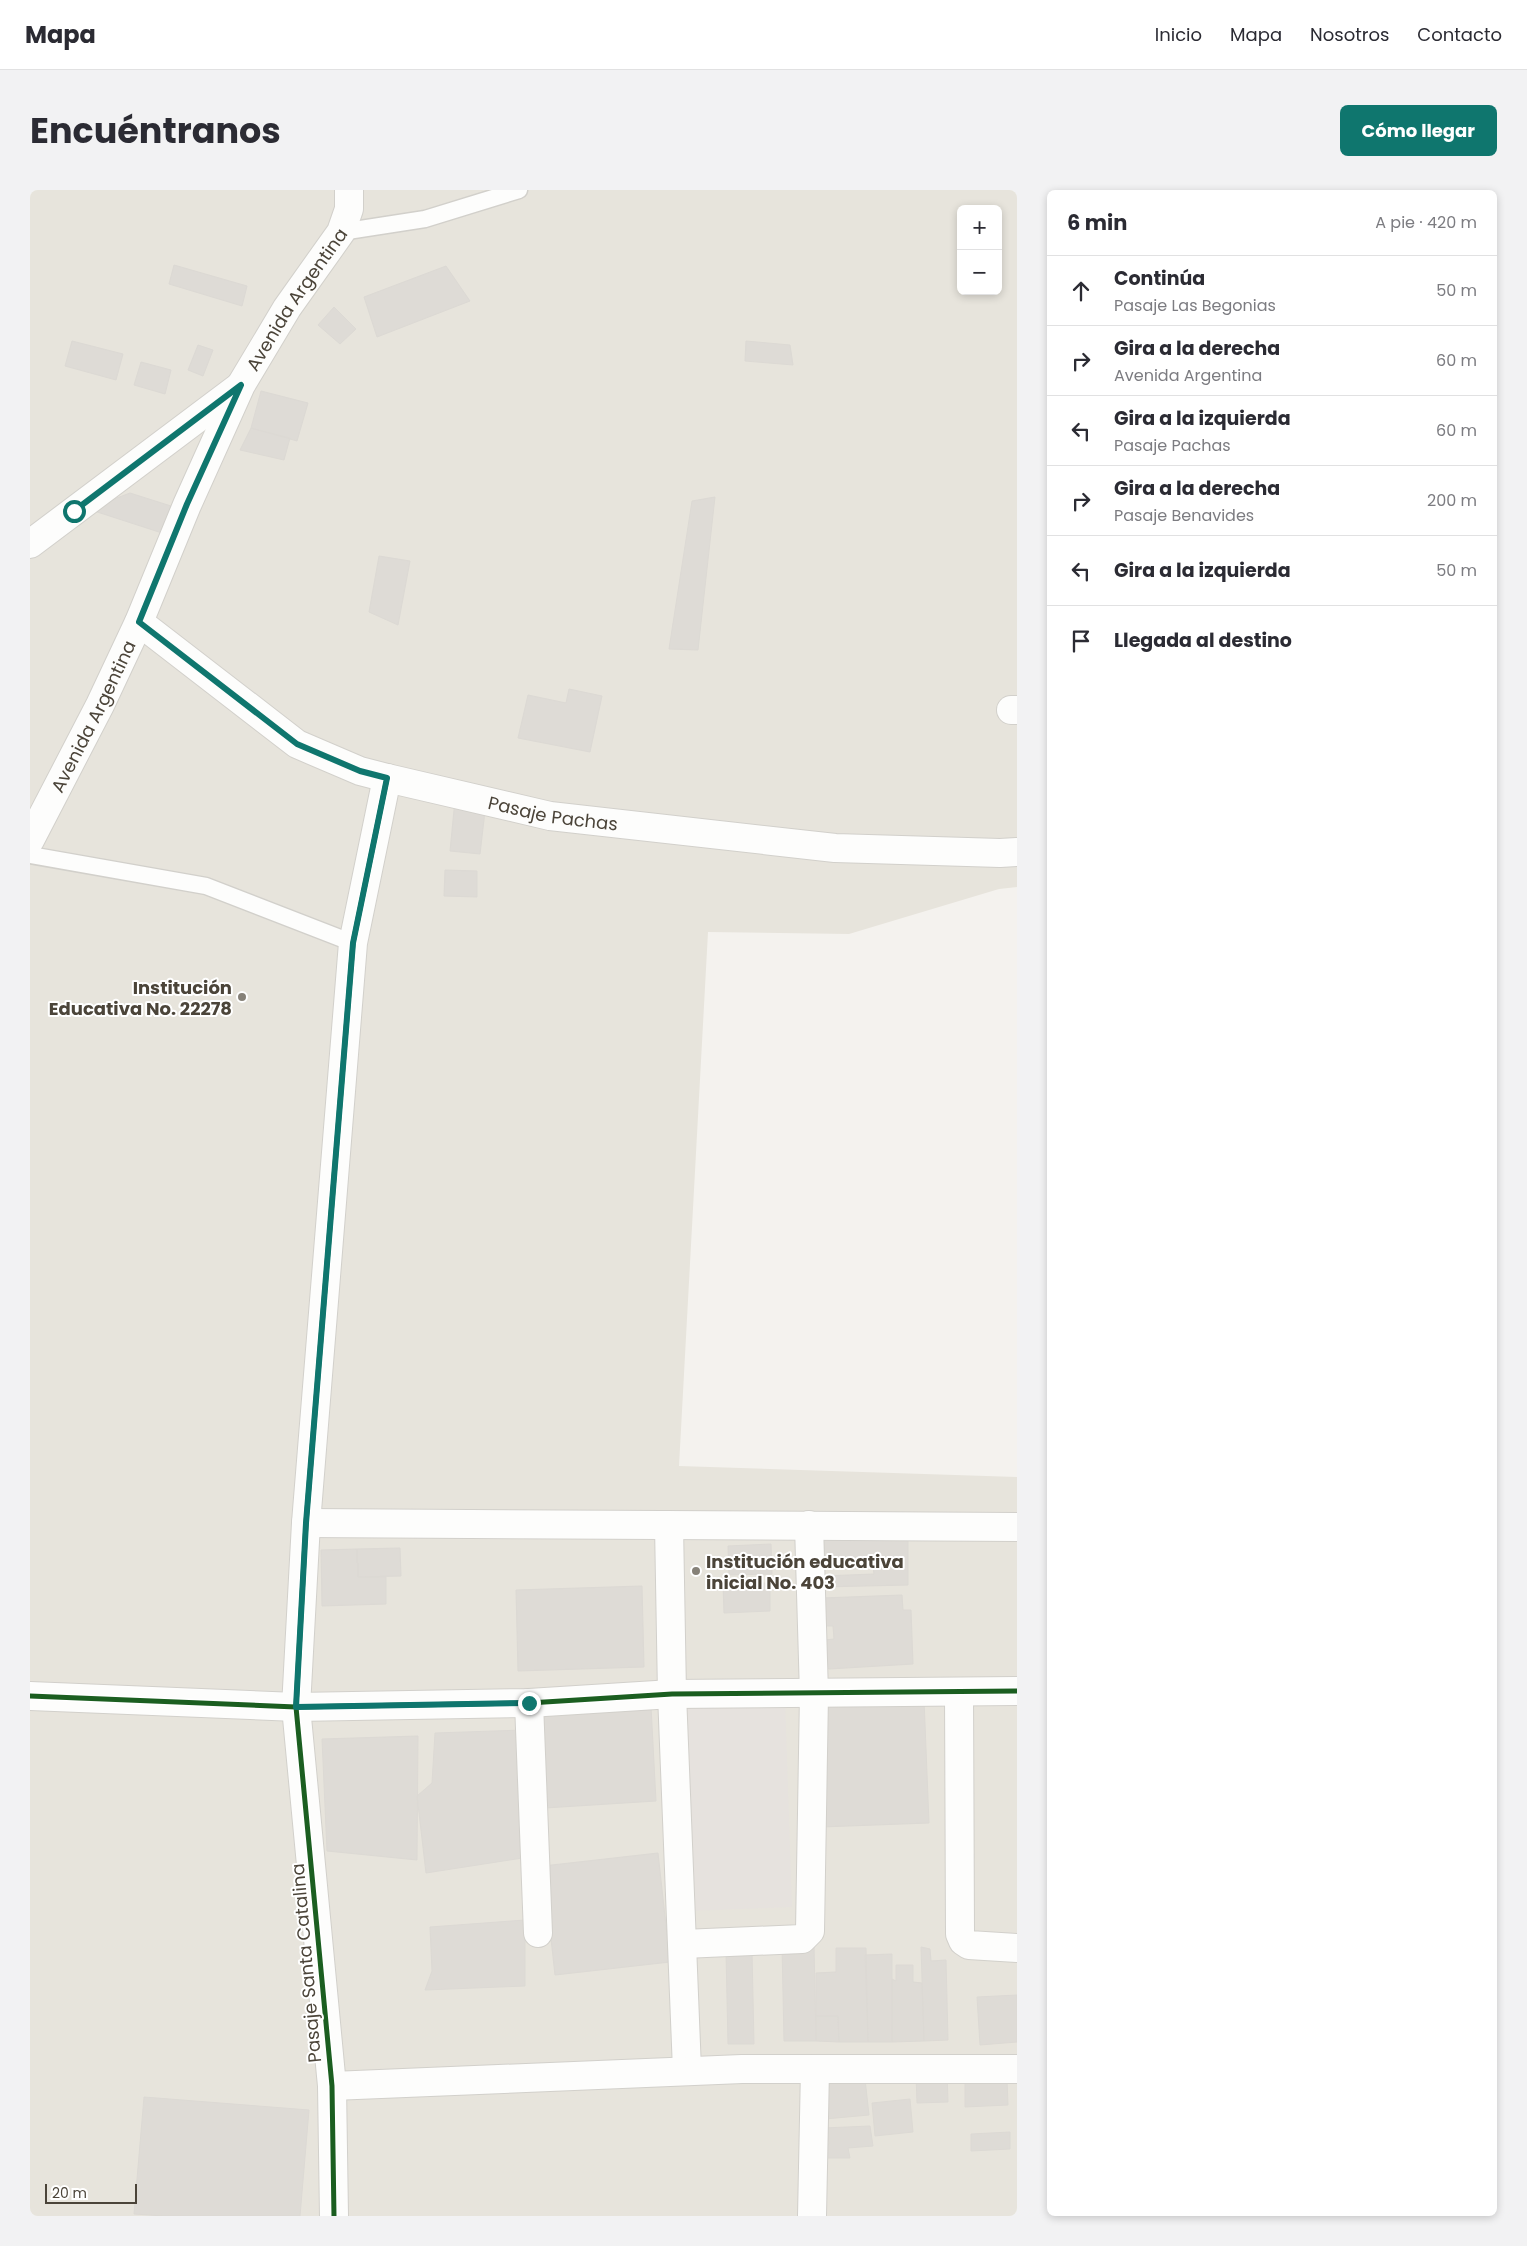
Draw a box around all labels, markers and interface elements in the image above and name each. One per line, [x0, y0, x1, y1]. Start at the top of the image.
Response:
text: Mapa [25, 18, 96, 51]
text: Inicio [1155, 22, 1202, 47]
text: Mapa [1230, 22, 1282, 47]
text: Nosotros [1310, 22, 1389, 47]
text: Contacto [1417, 22, 1502, 47]
button: Cómo llegar [1340, 105, 1497, 156]
text: Encuéntranos [30, 106, 281, 155]
map controls [957, 205, 1002, 295]
button: + [957, 205, 1002, 250]
text: 6 min [1067, 208, 1127, 237]
text: A pie · 420 m [1375, 211, 1477, 234]
street label: Avenida Argentina [240, 223, 353, 375]
button: − [957, 250, 1002, 295]
text: Continúa [1114, 265, 1205, 292]
icon: ahead [1067, 277, 1095, 305]
text: 50 m [1436, 279, 1477, 302]
text: Pasaje Las Begonias [1114, 294, 1276, 317]
text: Gira a la derecha [1114, 335, 1280, 362]
icon: right [1067, 347, 1095, 375]
text: 60 m [1436, 349, 1477, 372]
text: Avenida Argentina [1114, 364, 1262, 387]
text: Gira a la izquierda [1114, 405, 1291, 432]
icon: left [1067, 417, 1095, 445]
text: 60 m [1436, 419, 1477, 442]
text: Pasaje Pachas [1114, 434, 1231, 457]
text: Gira a la derecha [1114, 475, 1280, 502]
icon: right [1067, 487, 1095, 515]
text: 200 m [1427, 489, 1477, 512]
route start [63, 500, 86, 523]
text: Pasaje Benavides [1114, 504, 1254, 527]
icon: left [1067, 557, 1095, 585]
text: Gira a la izquierda [1114, 557, 1291, 584]
text: 50 m [1436, 559, 1477, 582]
icon: arrive [1067, 627, 1095, 655]
text: Llegada al destino [1114, 627, 1292, 654]
street label: Avenida Argentina [44, 636, 141, 796]
street label: Pasaje Pachas [486, 790, 619, 836]
place label: Institución Educativa No. 22278 [49, 975, 232, 1021]
marker: Institución Educativa No. 22278 [236, 991, 248, 1003]
place label: Institución educativa inicial No. 403 [706, 1549, 904, 1595]
marker: Institución educativa inicial No. 403 [690, 1565, 702, 1577]
route end [518, 1692, 541, 1715]
street label: Pasaje Santa Catalina [285, 1862, 327, 2064]
scale bar [45, 2181, 138, 2204]
text: 20 m [52, 2183, 87, 2203]

